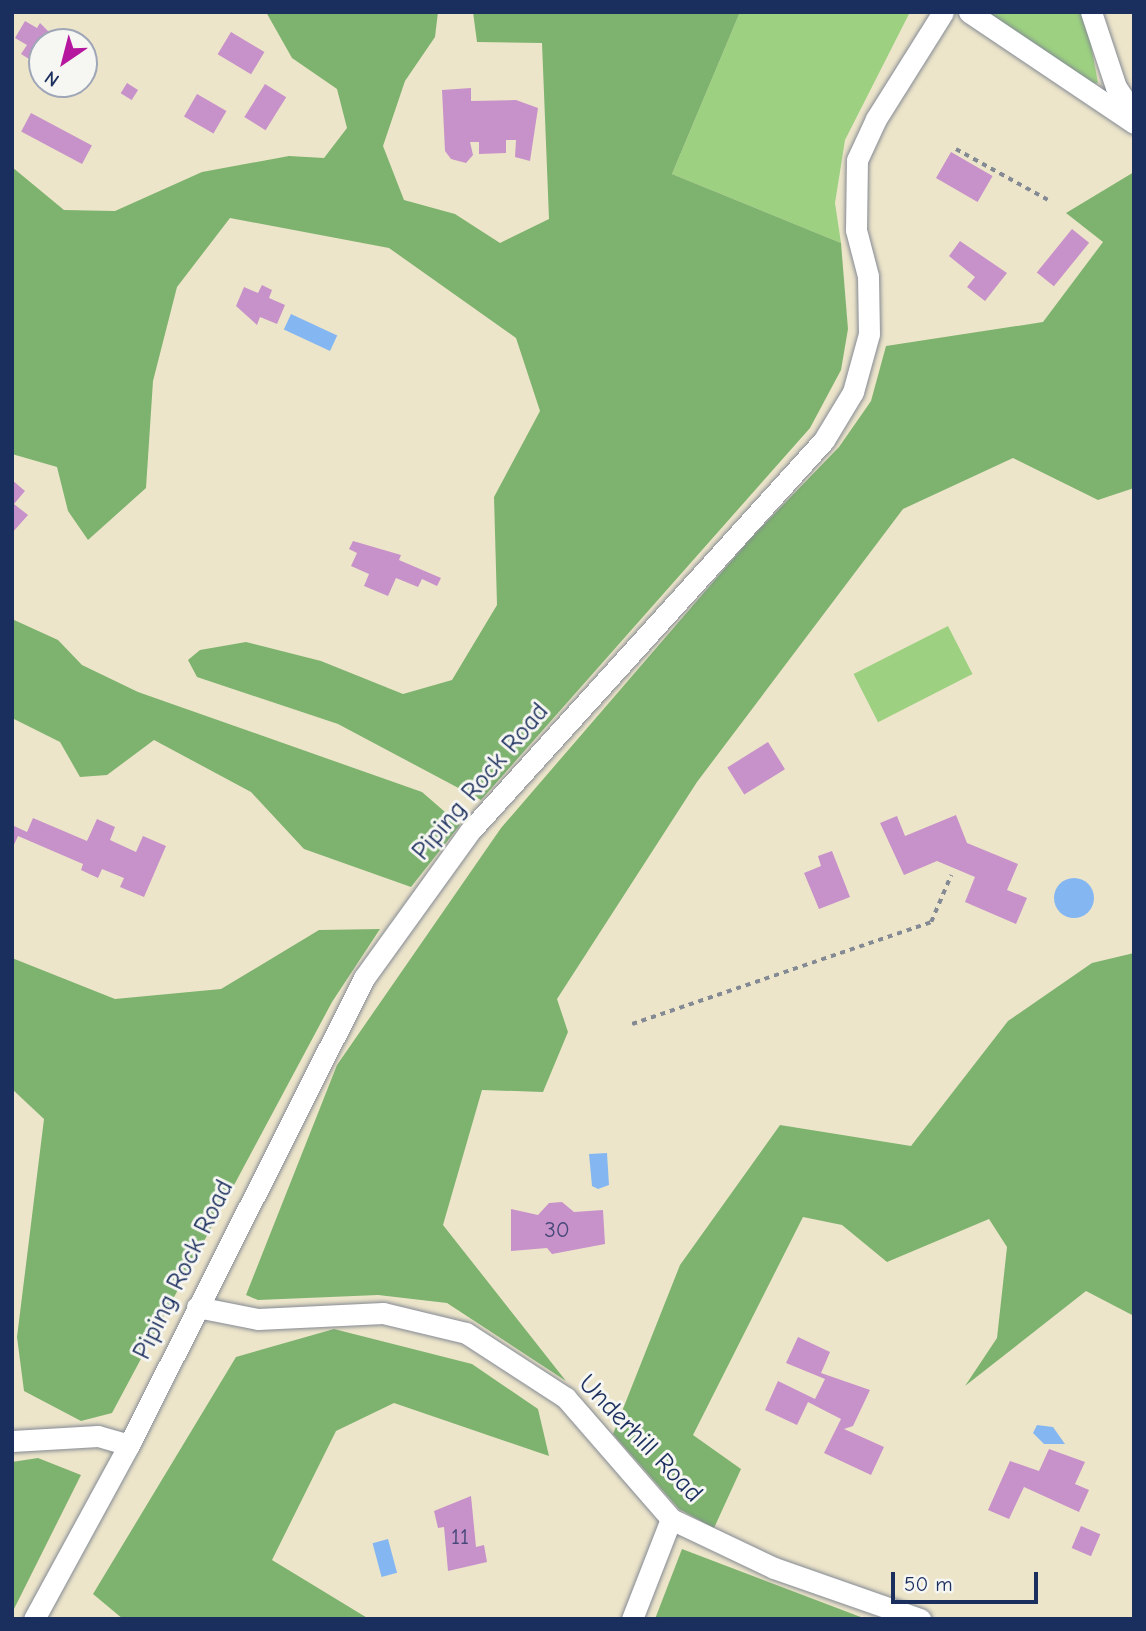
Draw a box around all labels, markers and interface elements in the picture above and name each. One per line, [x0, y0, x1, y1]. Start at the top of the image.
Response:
north arrow [28, 28, 98, 98]
text: N [41, 66, 63, 91]
street label: Piping Rock Road [406, 697, 556, 867]
street label: Piping Rock Road [127, 1175, 241, 1365]
house number: 30 [544, 1216, 570, 1244]
street label: Underhill Road [571, 1369, 709, 1509]
house number: 11 [451, 1523, 469, 1551]
scale bar [894, 1558, 1041, 1602]
text: 50 m [904, 1572, 953, 1596]

